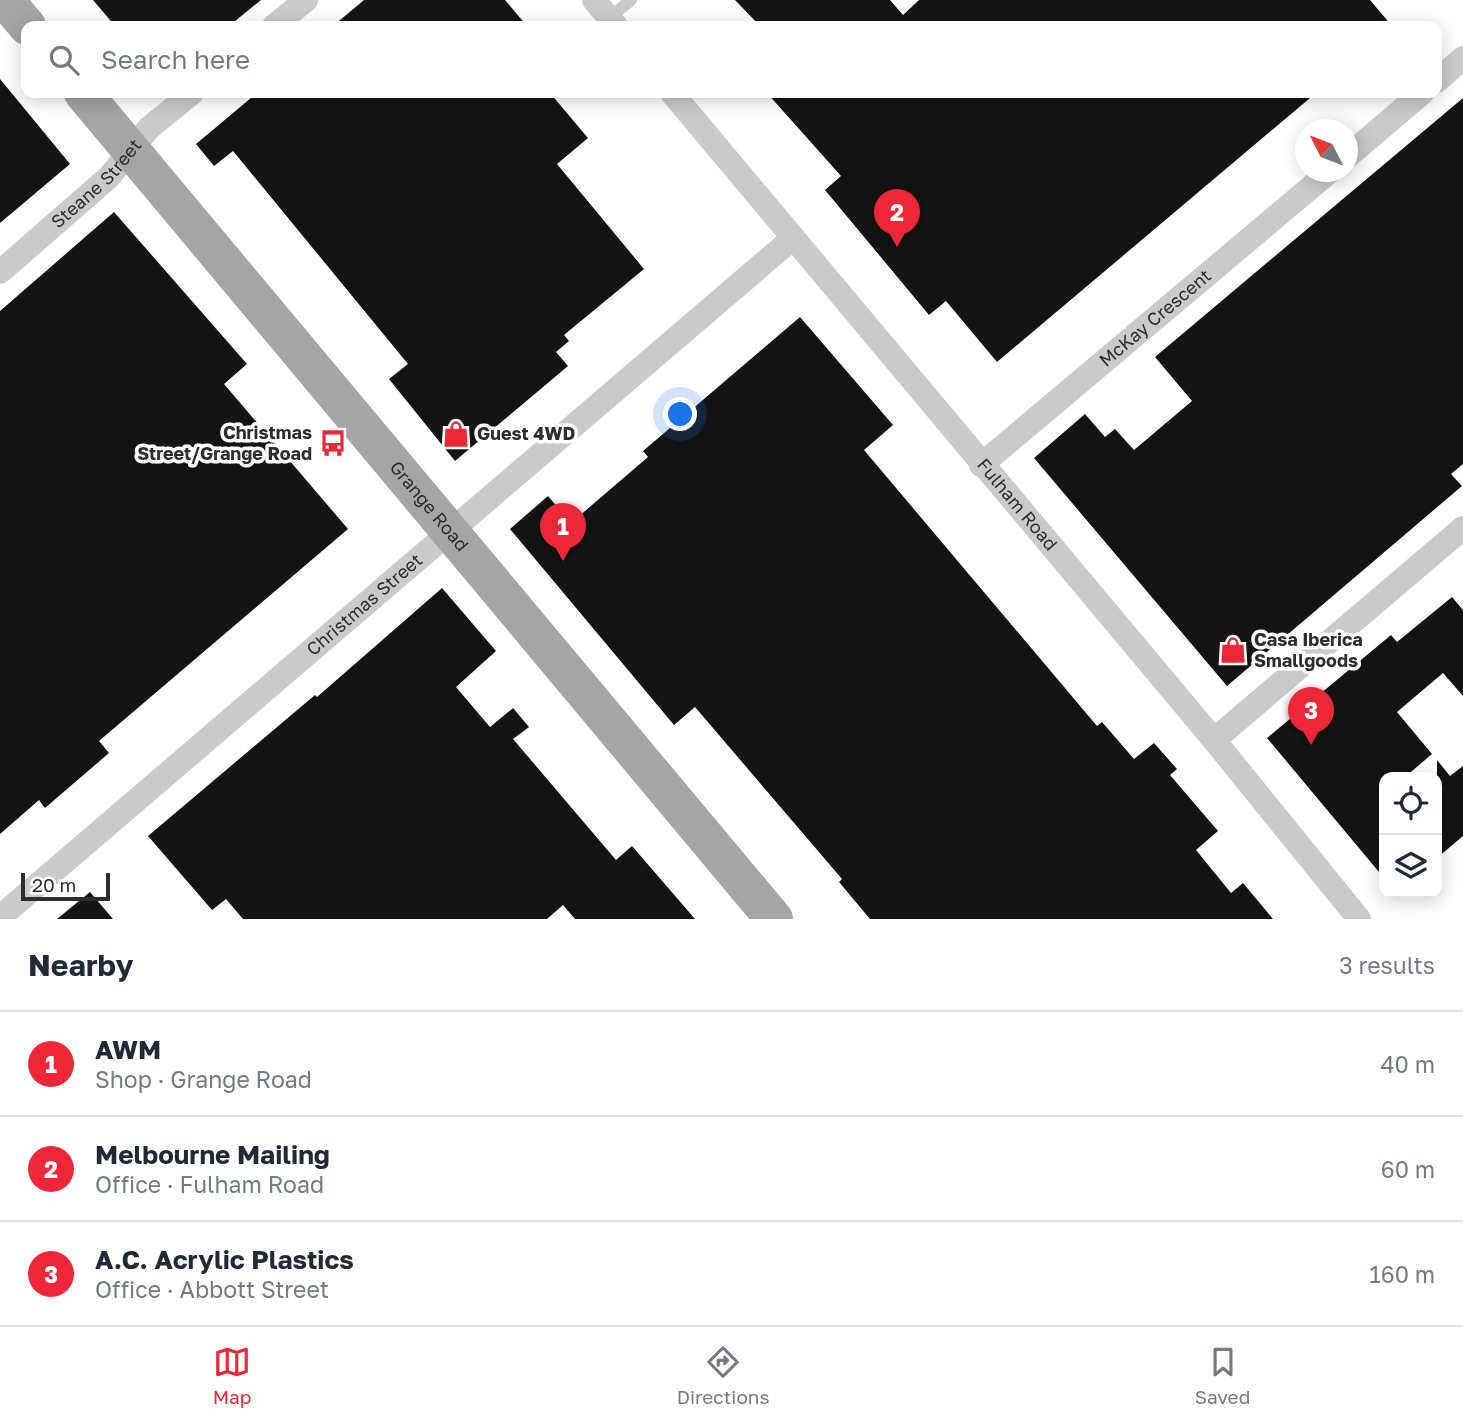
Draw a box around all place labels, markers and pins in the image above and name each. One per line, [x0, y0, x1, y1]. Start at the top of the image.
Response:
pin: 2 [874, 189, 920, 247]
shop icon: Guest 4WD [441, 419, 471, 449]
place label: Christmas Street/Grange Road [137, 421, 312, 464]
place label: Guest 4WD [477, 422, 575, 444]
bus stop icon: Christmas Street/Grange Road [318, 428, 348, 458]
pin: 1 [540, 503, 586, 561]
place label: Casa Iberica Smallgoods [1254, 628, 1363, 671]
shop icon: Casa Iberica Smallgoods [1218, 635, 1248, 665]
pin: 3 [1288, 687, 1334, 745]

